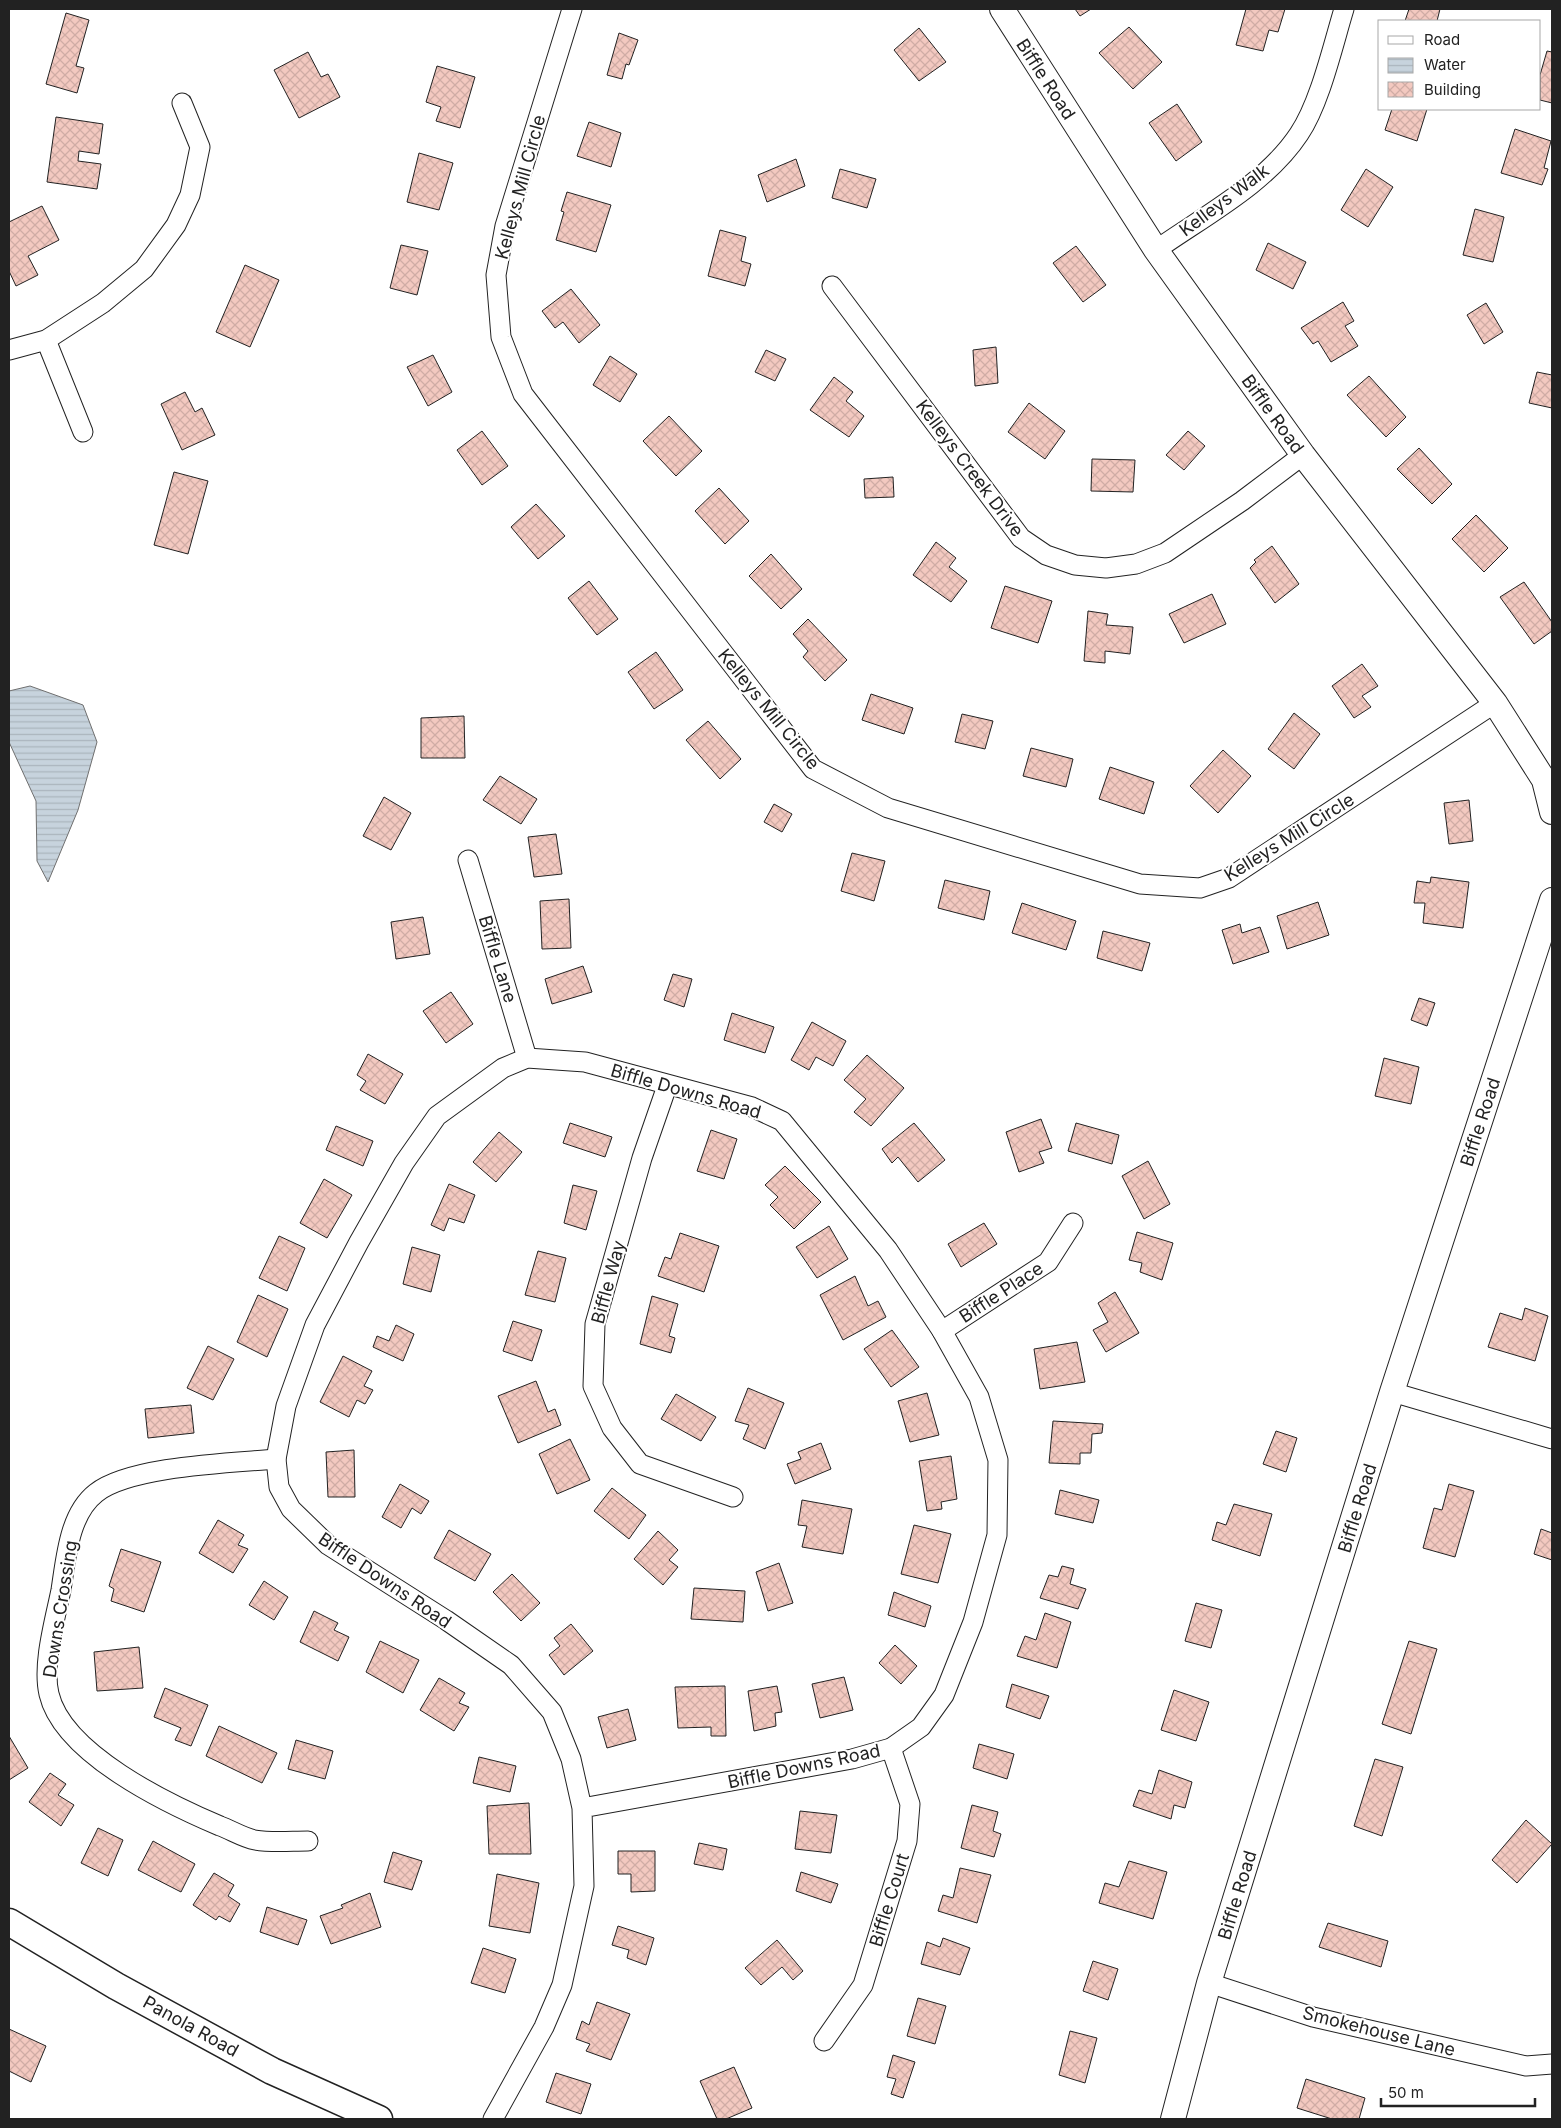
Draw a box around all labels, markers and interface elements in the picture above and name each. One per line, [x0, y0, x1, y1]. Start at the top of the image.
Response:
legend [1378, 20, 1541, 110]
text: Road [1424, 30, 1460, 49]
street label: Biffle Road [1012, 35, 1080, 123]
text: Water [1424, 55, 1466, 74]
text: Building [1424, 80, 1481, 99]
street label: Kelleys Mill Circle [491, 112, 549, 262]
street label: Kelleys Walk [1175, 159, 1273, 240]
street label: Biffle Road [1237, 371, 1309, 457]
street label: Kelleys Creek Drive [912, 396, 1028, 540]
street label: Kelleys Mill Circle [714, 645, 824, 773]
street label: Kelleys Mill Circle [1220, 789, 1358, 885]
street label: Biffle Lane [475, 913, 521, 1005]
street label: Biffle Downs Road [608, 1059, 764, 1123]
street label: Biffle Road [1456, 1075, 1504, 1169]
street label: Biffle Way [587, 1238, 629, 1326]
street label: Biffle Place [955, 1257, 1047, 1327]
street label: Biffle Road [1333, 1461, 1381, 1555]
street label: Biffle Downs Road [315, 1528, 455, 1632]
street label: Downs Crossing [39, 1539, 81, 1679]
street label: Biffle Downs Road [726, 1740, 882, 1792]
street label: Biffle Road [1213, 1848, 1261, 1942]
street label: Biffle Court [865, 1851, 913, 1949]
street label: Panola Road [140, 1991, 242, 2061]
street label: Smokehouse Lane [1300, 2002, 1458, 2060]
scale bar [1381, 2076, 1535, 2108]
text: 50 m [1388, 2083, 1424, 2102]

